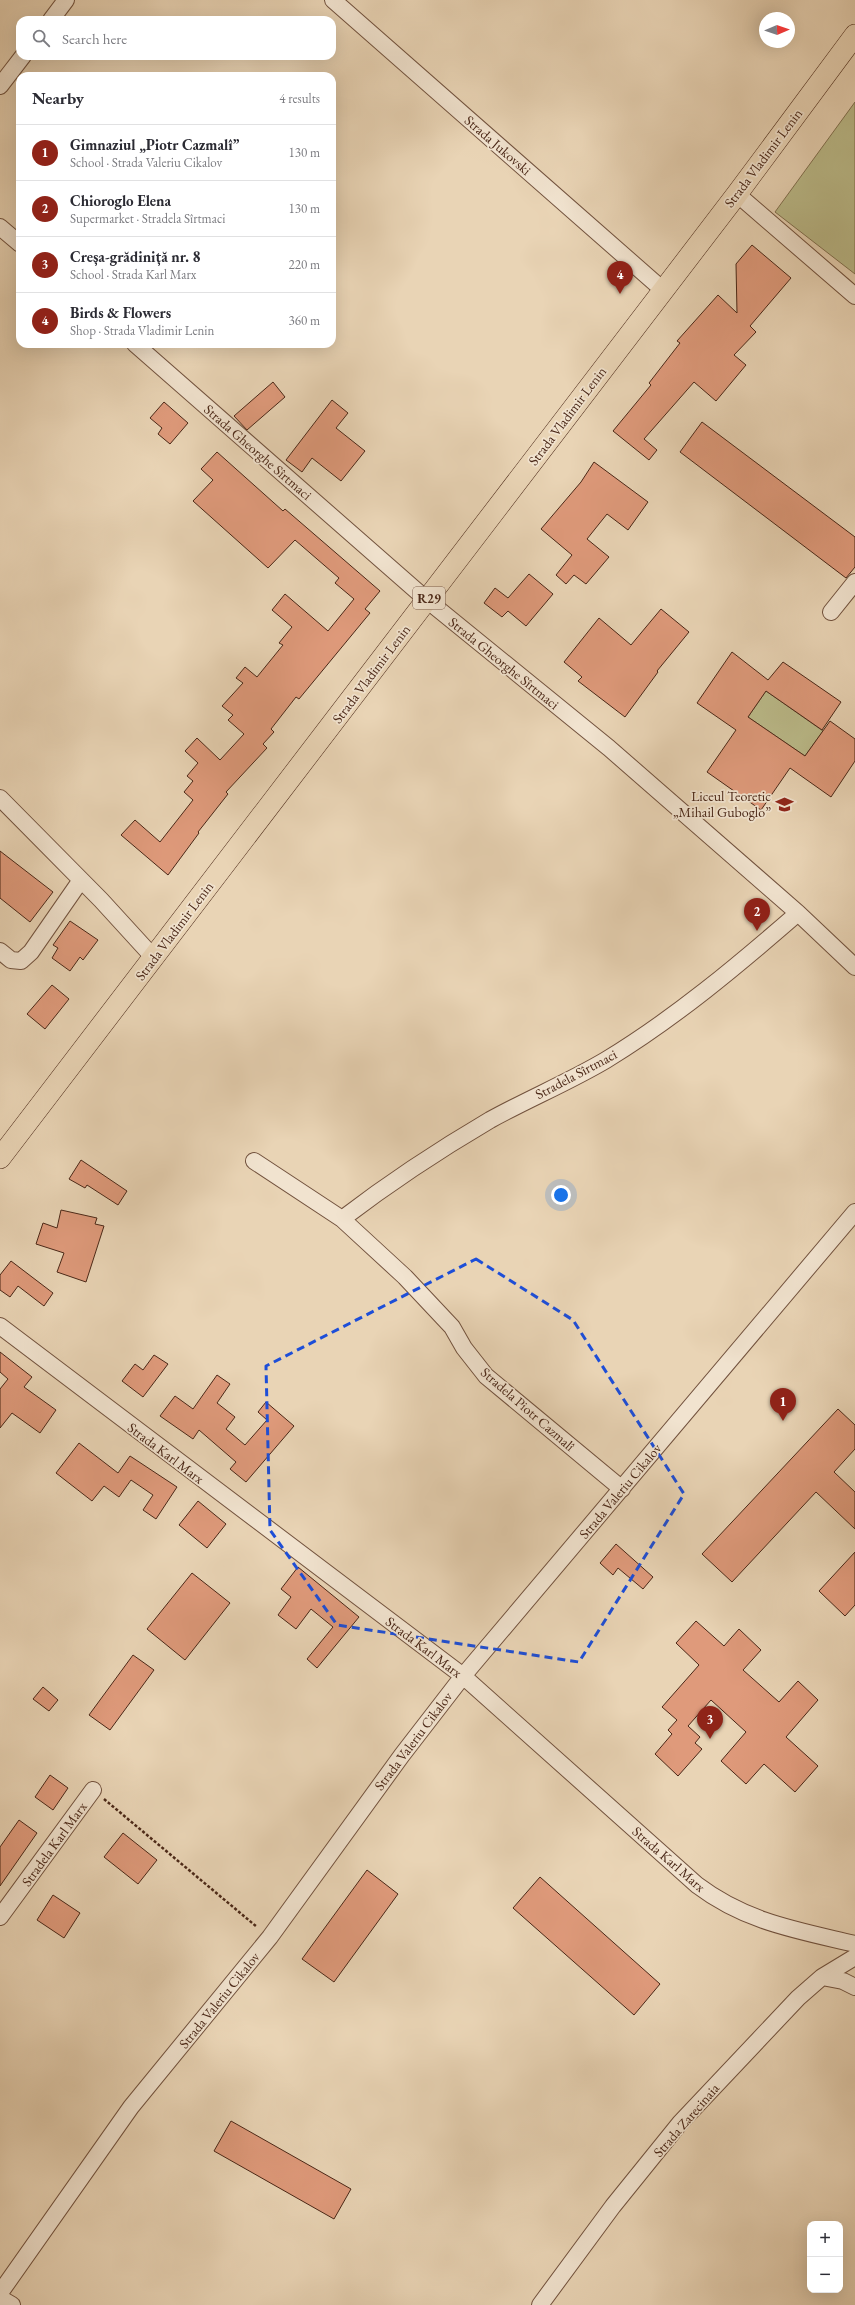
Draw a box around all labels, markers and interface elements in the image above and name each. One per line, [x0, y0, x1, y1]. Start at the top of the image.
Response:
north arrow [759, 12, 795, 48]
search box [16, 16, 336, 60]
icon: search [30, 27, 52, 49]
text: Search here [62, 29, 127, 48]
text: Nearby [32, 87, 84, 109]
text: 4 results [279, 90, 320, 107]
street label: Strada Vladimir Lenin [720, 105, 806, 211]
street label: Strada Jukovski [461, 111, 536, 179]
text: Gimnaziul „Piotr Cazmalî” [70, 135, 239, 154]
text: 1 [42, 144, 48, 161]
text: 130 m [289, 144, 320, 161]
text: School · Strada Valeriu Cikalov [70, 154, 222, 171]
text: Chioroglo Elena [70, 191, 171, 210]
text: 2 [42, 200, 48, 217]
text: 130 m [289, 200, 320, 217]
text: Supermarket · Stradela Sîrtmaci [70, 210, 225, 227]
text: Creșa-grădiniță nr. 8 [70, 247, 200, 266]
text: 3 [42, 256, 48, 273]
text: 220 m [289, 256, 320, 273]
pin: 4 [607, 261, 633, 294]
text: School · Strada Karl Marx [70, 266, 196, 283]
text: Birds & Flowers [70, 303, 171, 322]
text: 4 [42, 312, 48, 329]
text: 360 m [289, 312, 320, 329]
text: Shop · Strada Vladimir Lenin [70, 322, 214, 339]
street label: Strada Vladimir Lenin [524, 363, 610, 469]
street label: Strada Gheorghe Sîrtmaci [200, 400, 316, 504]
road number: R29 [413, 587, 445, 609]
street label: Strada Gheorghe Sîrtmaci [445, 613, 563, 714]
street label: Strada Vladimir Lenin [328, 621, 414, 727]
place label: Liceul Teoretic „Mihail Guboglo” [673, 787, 771, 821]
school or university icon: Liceul Teoretic „Mihail Guboglo” [774, 794, 794, 814]
street label: Strada Vladimir Lenin [131, 878, 217, 984]
pin: 2 [744, 898, 770, 931]
street label: Stradela Sîrtmaci [532, 1045, 620, 1103]
your location [551, 1185, 571, 1205]
street label: Stradela Piotr Cazmalî [477, 1363, 579, 1455]
pin: 1 [770, 1388, 796, 1421]
street label: Strada Karl Marx [124, 1418, 208, 1488]
street label: Strada Valeriu Cikalov [575, 1439, 666, 1542]
street label: Strada Karl Marx [382, 1612, 466, 1682]
street label: Strada Valeriu Cikalov [370, 1687, 457, 1794]
pin: 3 [697, 1706, 723, 1739]
street label: Stradela Karl Marx [17, 1798, 91, 1890]
street label: Strada Karl Marx [629, 1822, 709, 1896]
street label: Strada Valeriu Cikalov [175, 1947, 264, 2052]
street label: Strada Zarecinaia [649, 2079, 723, 2161]
map controls [807, 2221, 843, 2293]
button: + [807, 2221, 843, 2257]
button: − [807, 2257, 843, 2293]

